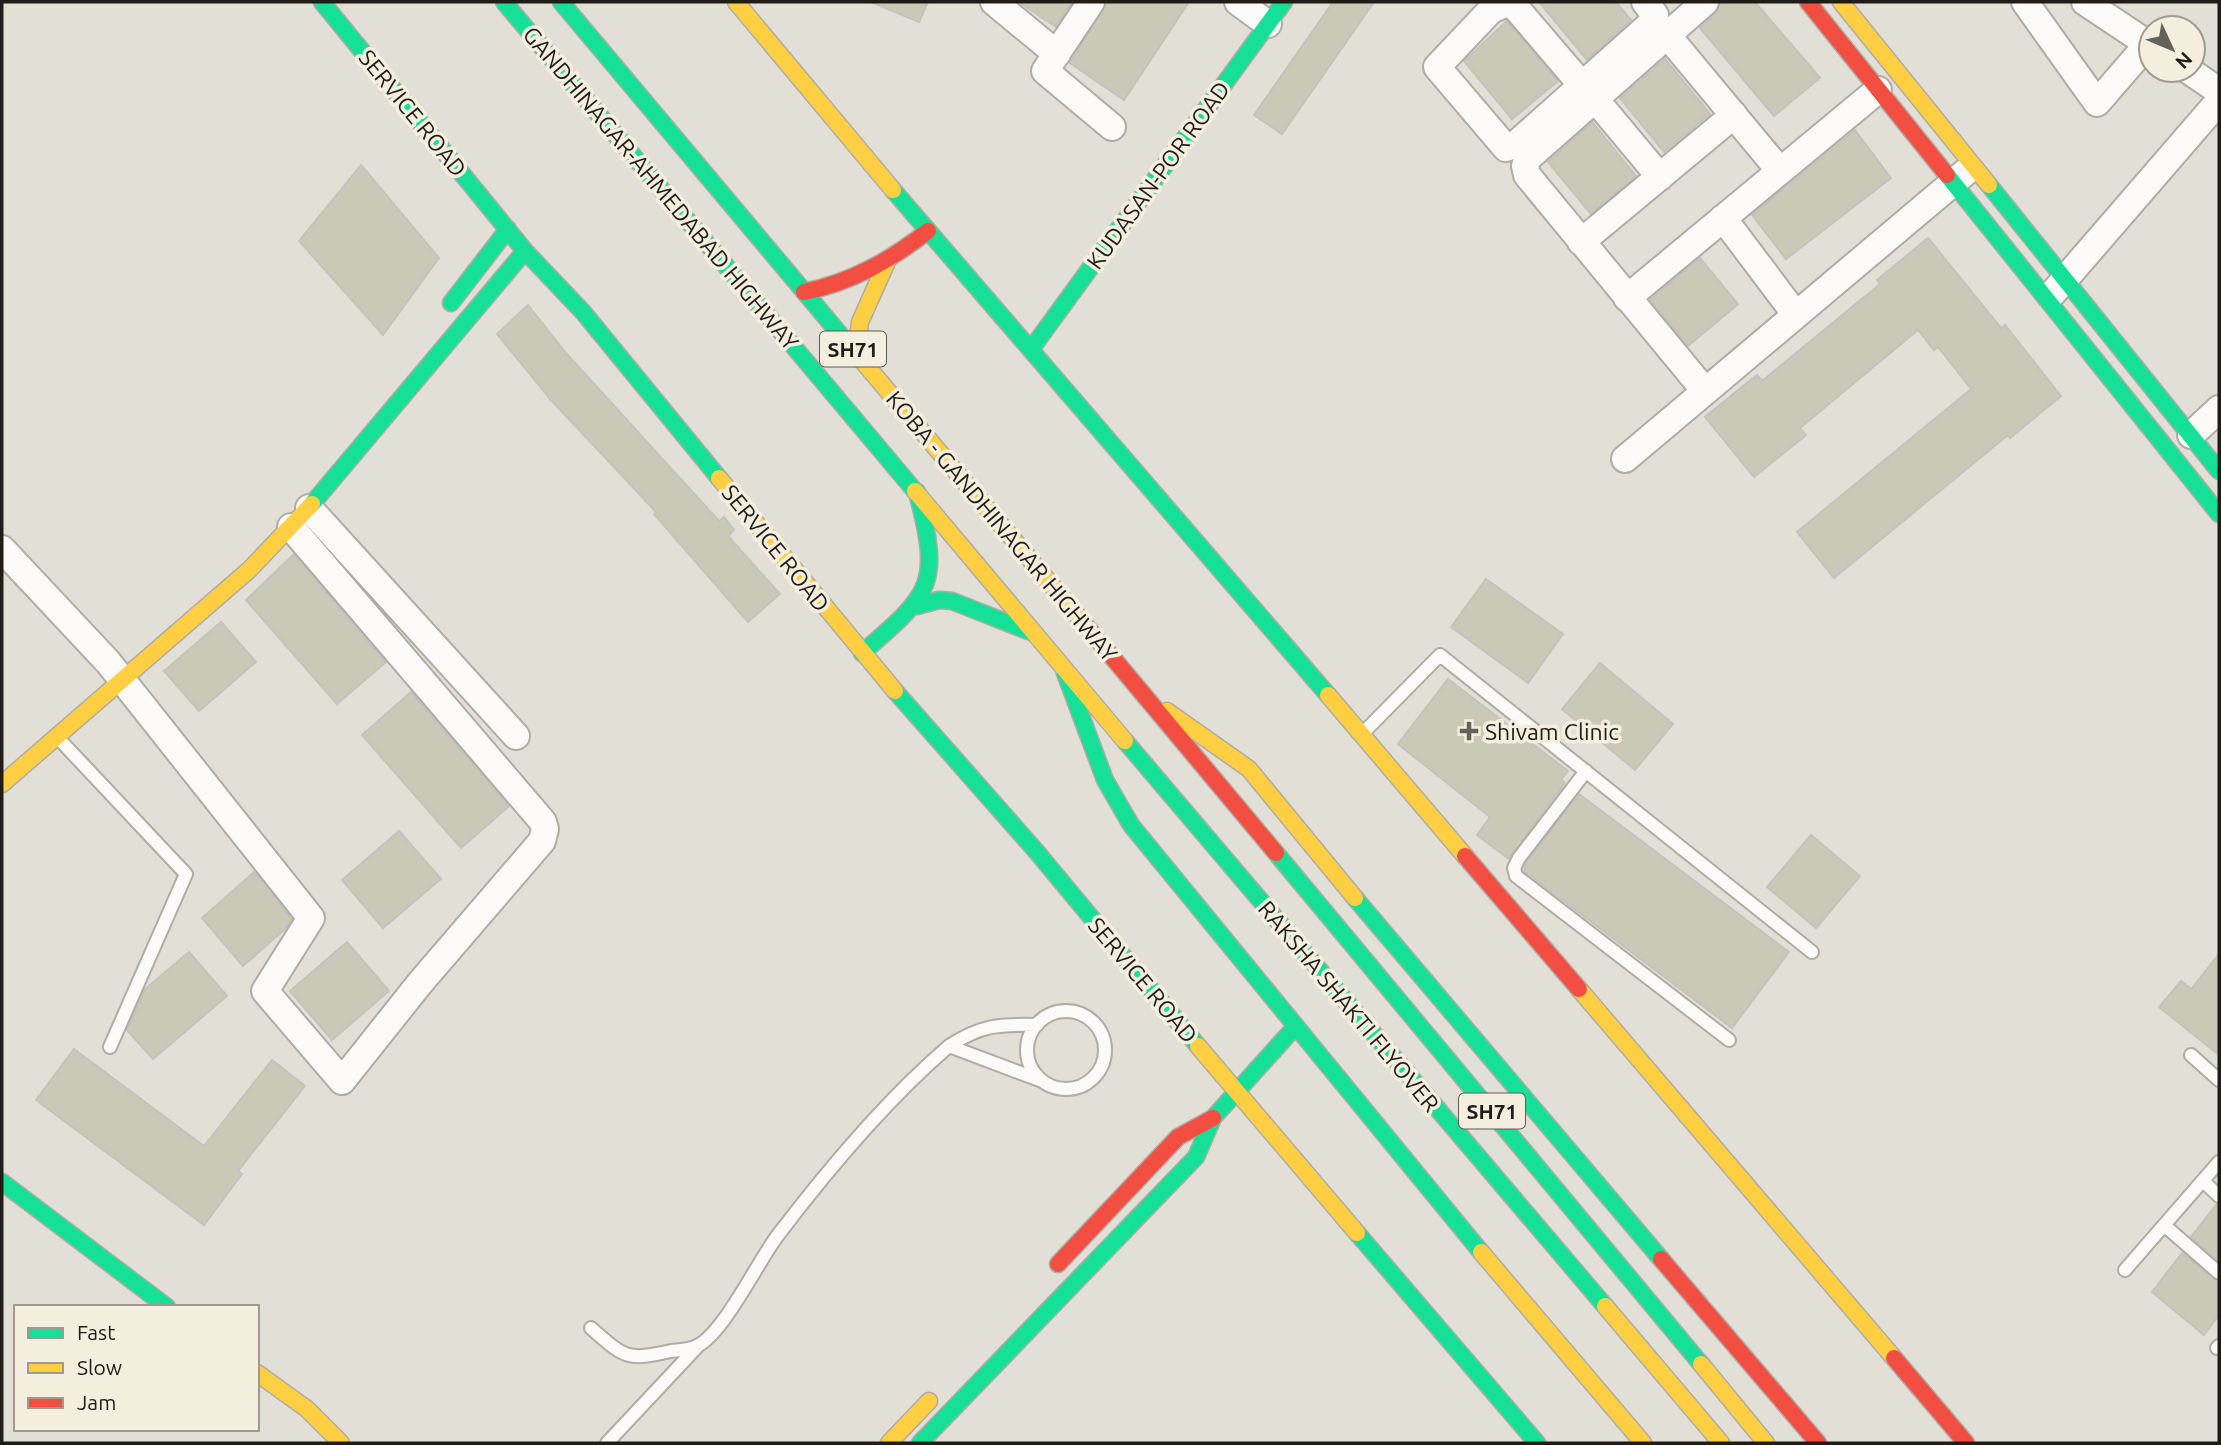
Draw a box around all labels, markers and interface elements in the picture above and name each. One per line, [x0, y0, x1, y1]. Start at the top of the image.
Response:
north arrow [2137, 14, 2207, 84]
street label: GANDHINAGAR-AHMEDABAD HIGHWAY [518, 21, 804, 355]
street label: SERVICE ROAD [354, 45, 472, 181]
text: N [2171, 48, 2197, 74]
street label: KUDASAN-POR ROAD [1082, 76, 1234, 274]
road number: SH71 [820, 332, 886, 366]
street label: KOBA - GANDHINAGAR HIGHWAY [882, 386, 1123, 667]
street label: SERVICE ROAD [717, 480, 835, 616]
place label: Shivam Clinic [1485, 719, 1619, 744]
marker: Shivam Clinic [1459, 721, 1479, 741]
street label: RAKSHA SHAKTI FLYOVER [1254, 896, 1444, 1116]
street label: SERVICE ROAD [1084, 913, 1202, 1047]
road number: SH71 [1459, 1094, 1525, 1128]
legend [14, 1305, 259, 1431]
text: Fast [77, 1320, 115, 1344]
text: Slow [77, 1355, 122, 1379]
text: Jam [77, 1390, 116, 1414]

